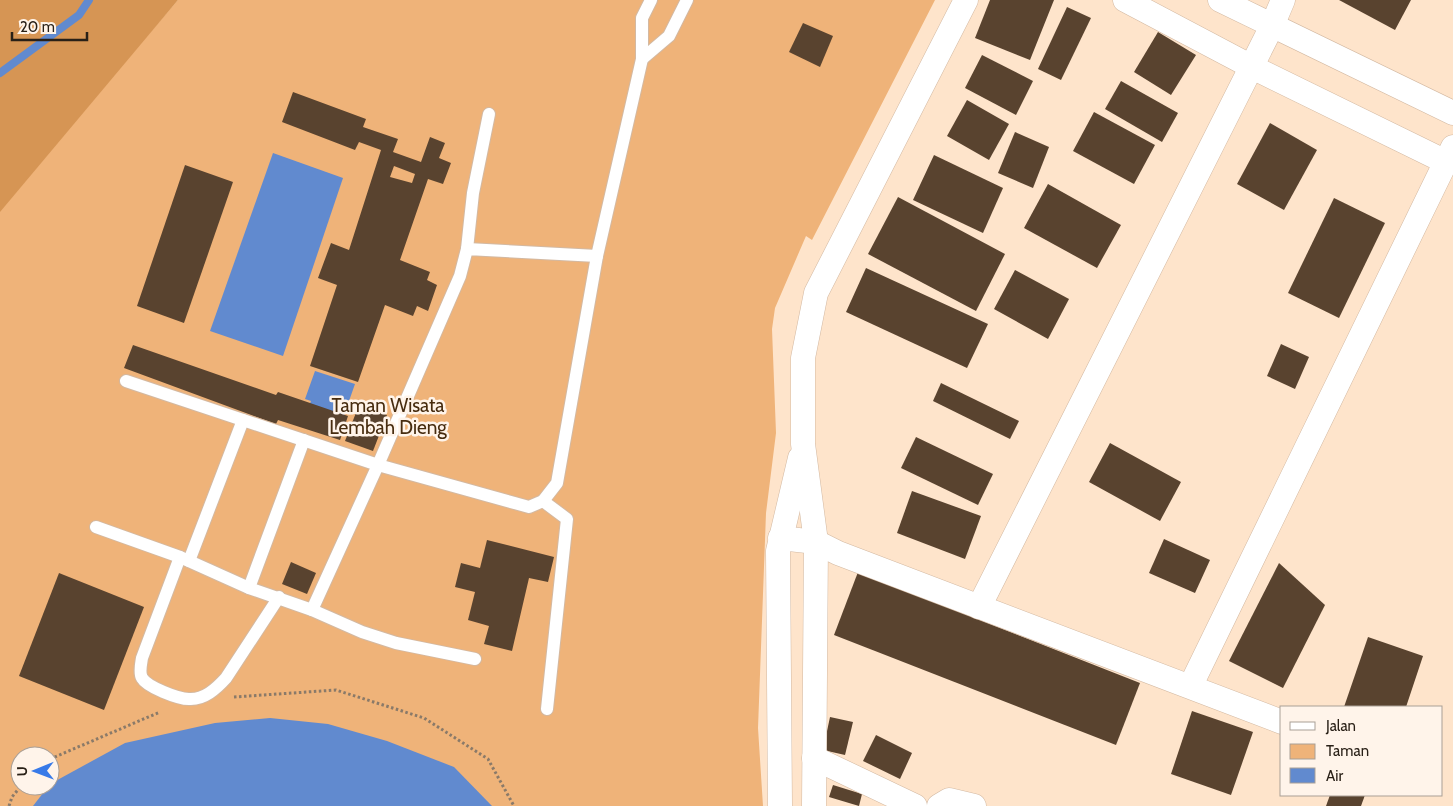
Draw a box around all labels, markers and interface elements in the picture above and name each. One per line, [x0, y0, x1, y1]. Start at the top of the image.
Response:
scale bar [12, 10, 88, 42]
text: 20 m [20, 18, 55, 36]
park label: Taman Wisata Lembah Dieng [329, 394, 447, 439]
legend [1280, 706, 1443, 796]
text: Jalan [1325, 717, 1356, 735]
text: Taman [1326, 742, 1369, 760]
north arrow [10, 746, 60, 796]
text: U [13, 766, 31, 776]
text: Air [1326, 767, 1343, 785]

